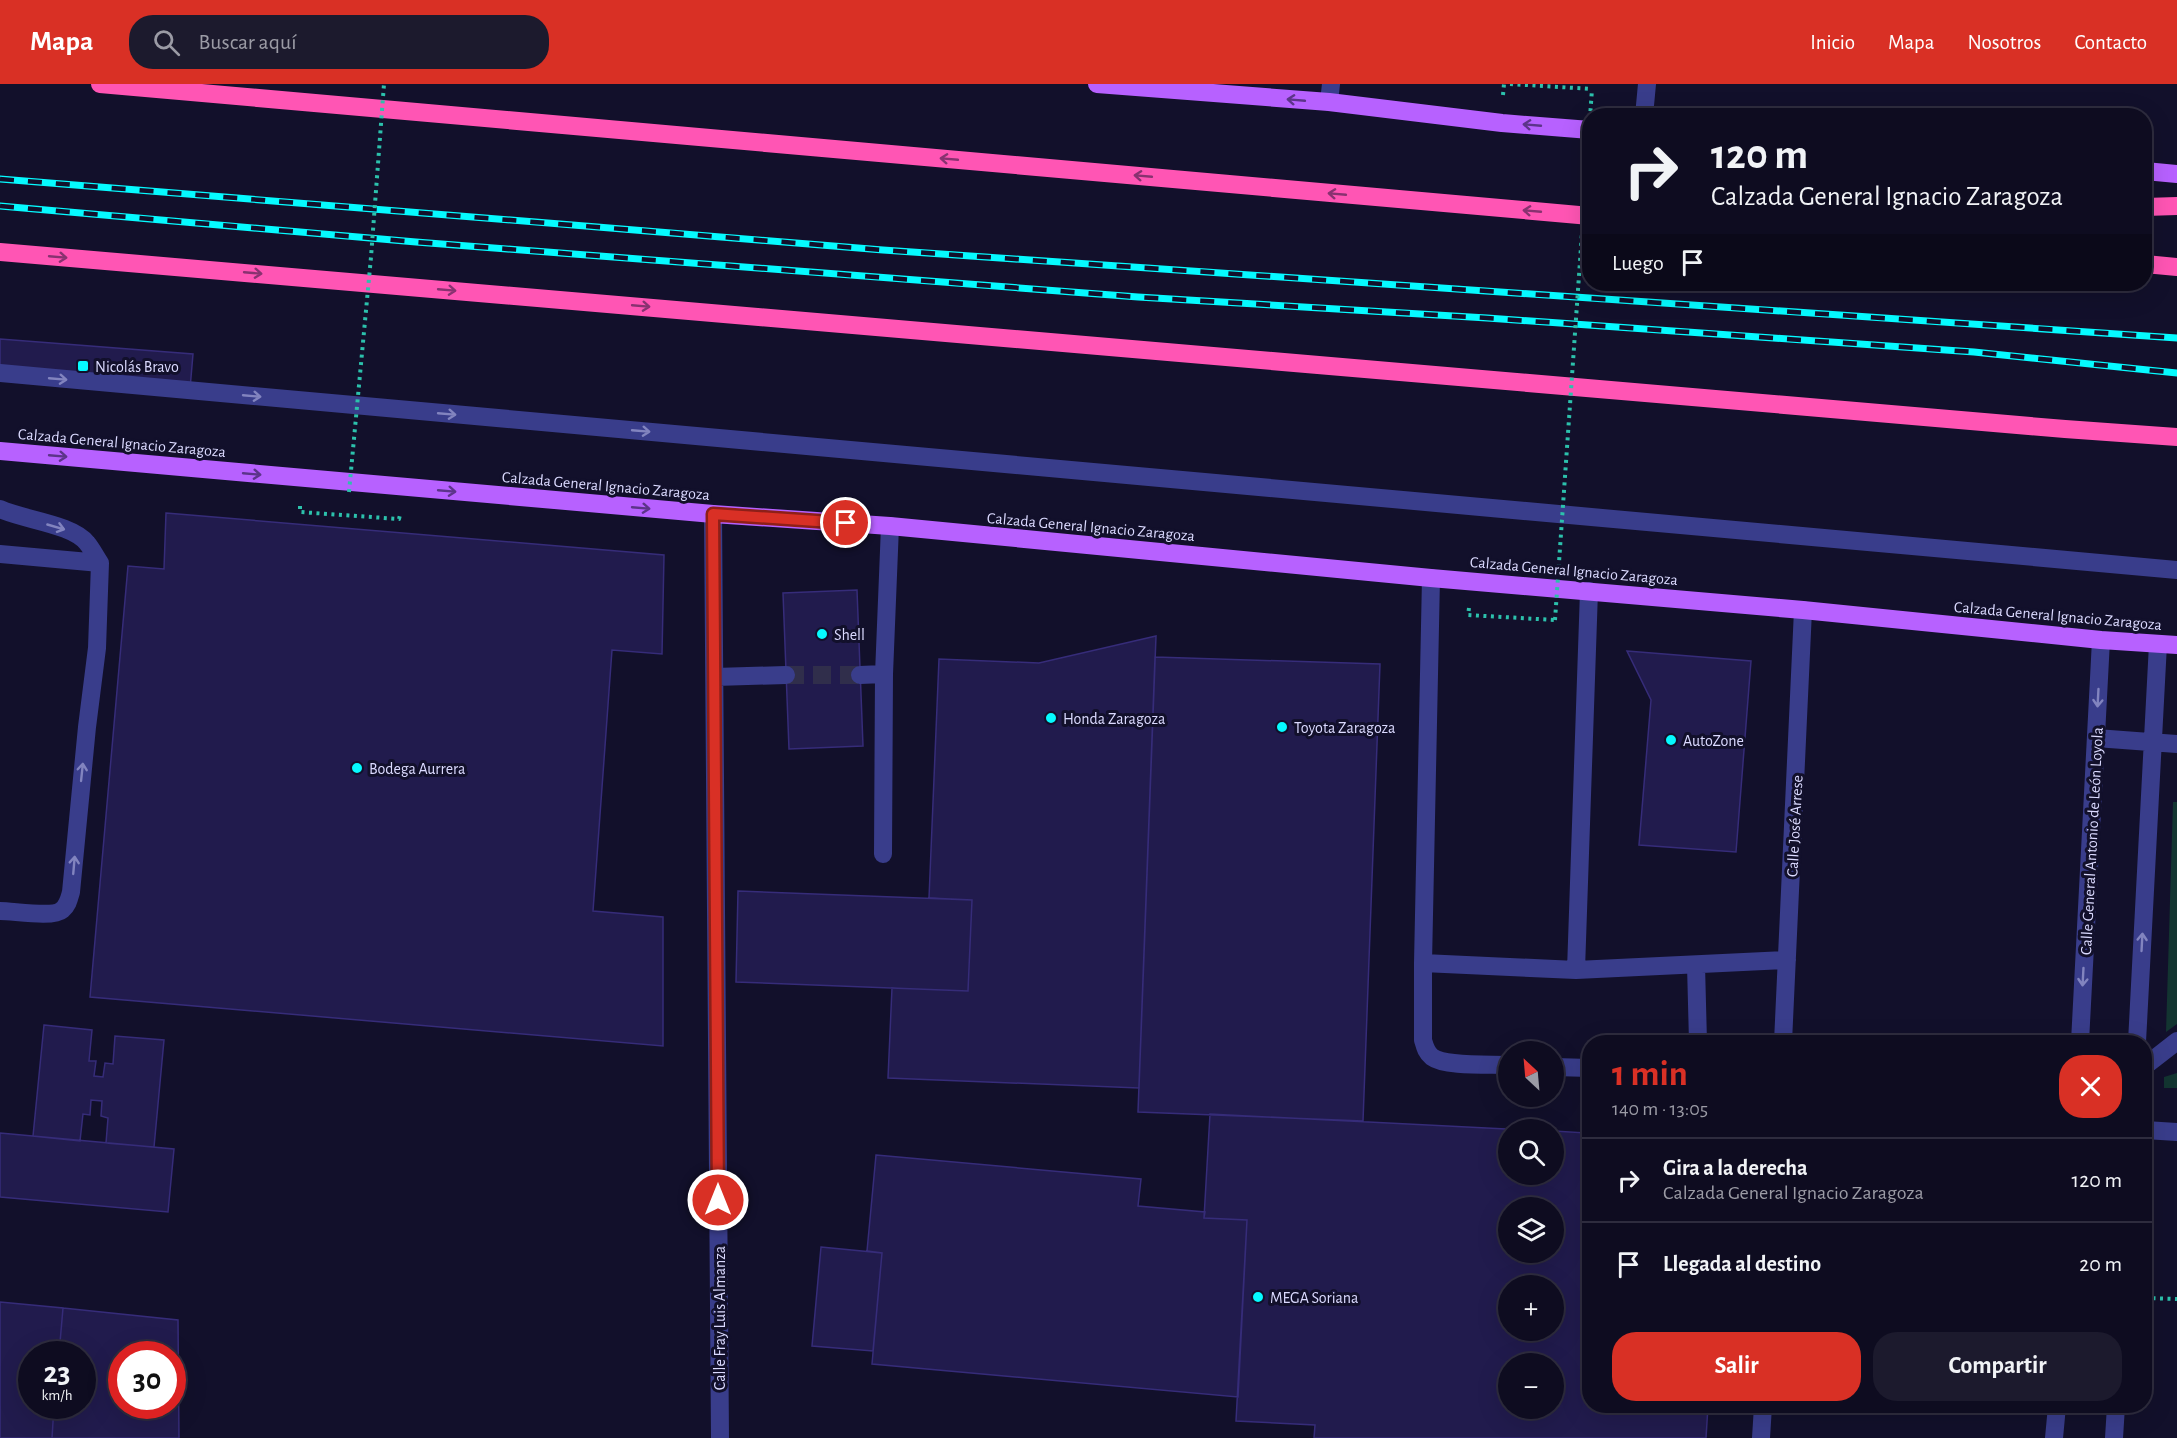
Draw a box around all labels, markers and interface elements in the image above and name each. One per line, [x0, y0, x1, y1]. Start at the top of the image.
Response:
search box [129, 15, 549, 69]
icon: search [150, 26, 183, 59]
text: Mapa [30, 28, 93, 56]
text: Buscar aquí [198, 31, 297, 53]
text: Inicio [1810, 32, 1855, 53]
text: Mapa [1888, 32, 1935, 53]
text: Nosotros [1968, 32, 2041, 53]
text: Contacto [2074, 32, 2147, 53]
one-way arrow [1287, 94, 1307, 105]
one-way arrow [1522, 119, 1542, 130]
icon: right [1612, 132, 1690, 210]
text: 120 m [1711, 134, 1808, 176]
one-way arrow [940, 153, 959, 164]
one-way arrow [1134, 170, 1154, 181]
text: Calzada General Ignacio Zaragoza [1711, 183, 2063, 210]
one-way arrow [1328, 188, 1348, 199]
one-way arrow [1522, 205, 1542, 216]
icon: arrive [1676, 246, 1709, 279]
one-way arrow [48, 252, 68, 263]
text: Luego [1612, 252, 1664, 274]
one-way arrow [242, 268, 262, 279]
one-way arrow [436, 285, 456, 296]
one-way arrow [631, 301, 651, 312]
marker: Nicolás Bravo [76, 359, 90, 373]
place label: Nicolás Bravo [95, 359, 179, 375]
one-way arrow [48, 374, 68, 385]
one-way arrow [242, 391, 262, 402]
one-way arrow [436, 409, 456, 420]
street label: Calzada General Ignacio Zaragoza [17, 426, 226, 460]
one-way arrow [630, 426, 650, 437]
one-way arrow [48, 451, 68, 462]
one-way arrow [242, 469, 262, 480]
street label: Calzada General Ignacio Zaragoza [501, 469, 710, 503]
one-way arrow [436, 486, 456, 497]
pin [820, 497, 871, 548]
one-way arrow [630, 503, 650, 514]
icon: arrive [829, 506, 862, 539]
street label: Calzada General Ignacio Zaragoza [986, 510, 1195, 544]
one-way arrow [46, 522, 65, 533]
street label: Calzada General Ignacio Zaragoza [1469, 554, 1678, 588]
street label: Calzada General Ignacio Zaragoza [1953, 599, 2162, 633]
marker: Shell [815, 627, 829, 641]
place label: Shell [834, 627, 865, 643]
one-way arrow [2093, 688, 2104, 708]
marker: Honda Zaragoza [1044, 711, 1058, 725]
place label: Honda Zaragoza [1063, 711, 1165, 727]
marker: Toyota Zaragoza [1275, 720, 1289, 734]
place label: Toyota Zaragoza [1294, 720, 1396, 737]
street label: Calle General Antonio de León Loyola [2078, 727, 2107, 955]
marker: AutoZone [1664, 733, 1678, 747]
place label: AutoZone [1683, 733, 1744, 749]
marker: Bodega Aurrera [350, 761, 364, 775]
place label: Bodega Aurrera [369, 761, 465, 777]
one-way arrow [77, 763, 88, 782]
street label: Calle José Arrese [1784, 775, 1806, 877]
one-way arrow [69, 856, 80, 876]
one-way arrow [2136, 933, 2147, 953]
one-way arrow [2078, 967, 2089, 986]
north arrow [1498, 1041, 1564, 1107]
map controls [1498, 1041, 1564, 1419]
button: close [2059, 1055, 2122, 1118]
text: 1 min [1612, 1056, 1688, 1092]
text: 140 m · 13:05 [1612, 1099, 1708, 1119]
button: search [1498, 1119, 1564, 1185]
text: Gira a la derecha [1663, 1157, 1808, 1179]
icon: right [1612, 1164, 1645, 1197]
position arrow [686, 1168, 750, 1232]
text: 120 m [2072, 1169, 2122, 1191]
text: Calzada General Ignacio Zaragoza [1663, 1183, 1924, 1203]
button: layers [1498, 1197, 1564, 1263]
street label: Calle Fray Luis Almanza [712, 1246, 729, 1390]
icon: arrive [1612, 1248, 1645, 1281]
text: Llegada al destino [1663, 1253, 1821, 1275]
text: 20 m [2079, 1253, 2122, 1275]
button: + [1498, 1275, 1564, 1341]
marker: MEGA Soriana [1251, 1290, 1265, 1304]
place label: MEGA Soriana [1270, 1290, 1358, 1306]
button: Salir [1612, 1332, 1861, 1401]
button: Compartir [1873, 1332, 2122, 1401]
speed limit sign: 30 [108, 1341, 186, 1419]
button: − [1498, 1353, 1564, 1419]
text: 23 [43, 1358, 71, 1388]
text: km/h [42, 1388, 72, 1403]

